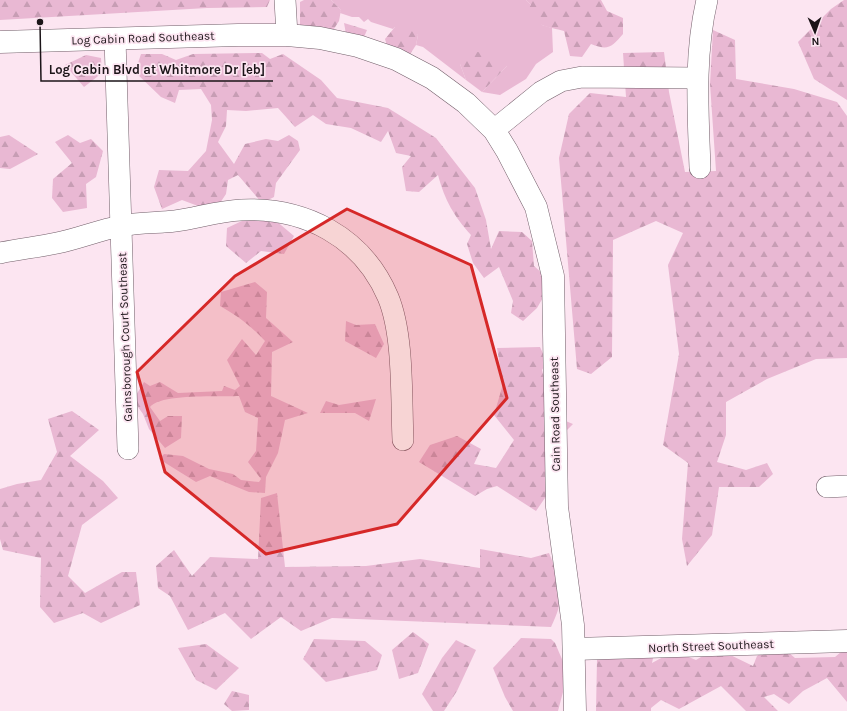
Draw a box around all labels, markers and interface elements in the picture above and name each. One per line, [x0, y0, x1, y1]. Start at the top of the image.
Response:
north arrow [795, 12, 835, 52]
street label: Log Cabin Road Southeast [71, 28, 215, 47]
text: N [811, 35, 820, 48]
callout: Log Cabin Blvd at Whitmore Dr [eb] [41, 56, 273, 81]
text: Log Cabin Blvd at Whitmore Dr [eb] [49, 62, 265, 77]
street label: Gainsborough Court Southeast [115, 252, 135, 422]
street label: Cain Road Southeast [547, 356, 563, 471]
street label: North Street Southeast [648, 637, 775, 655]

